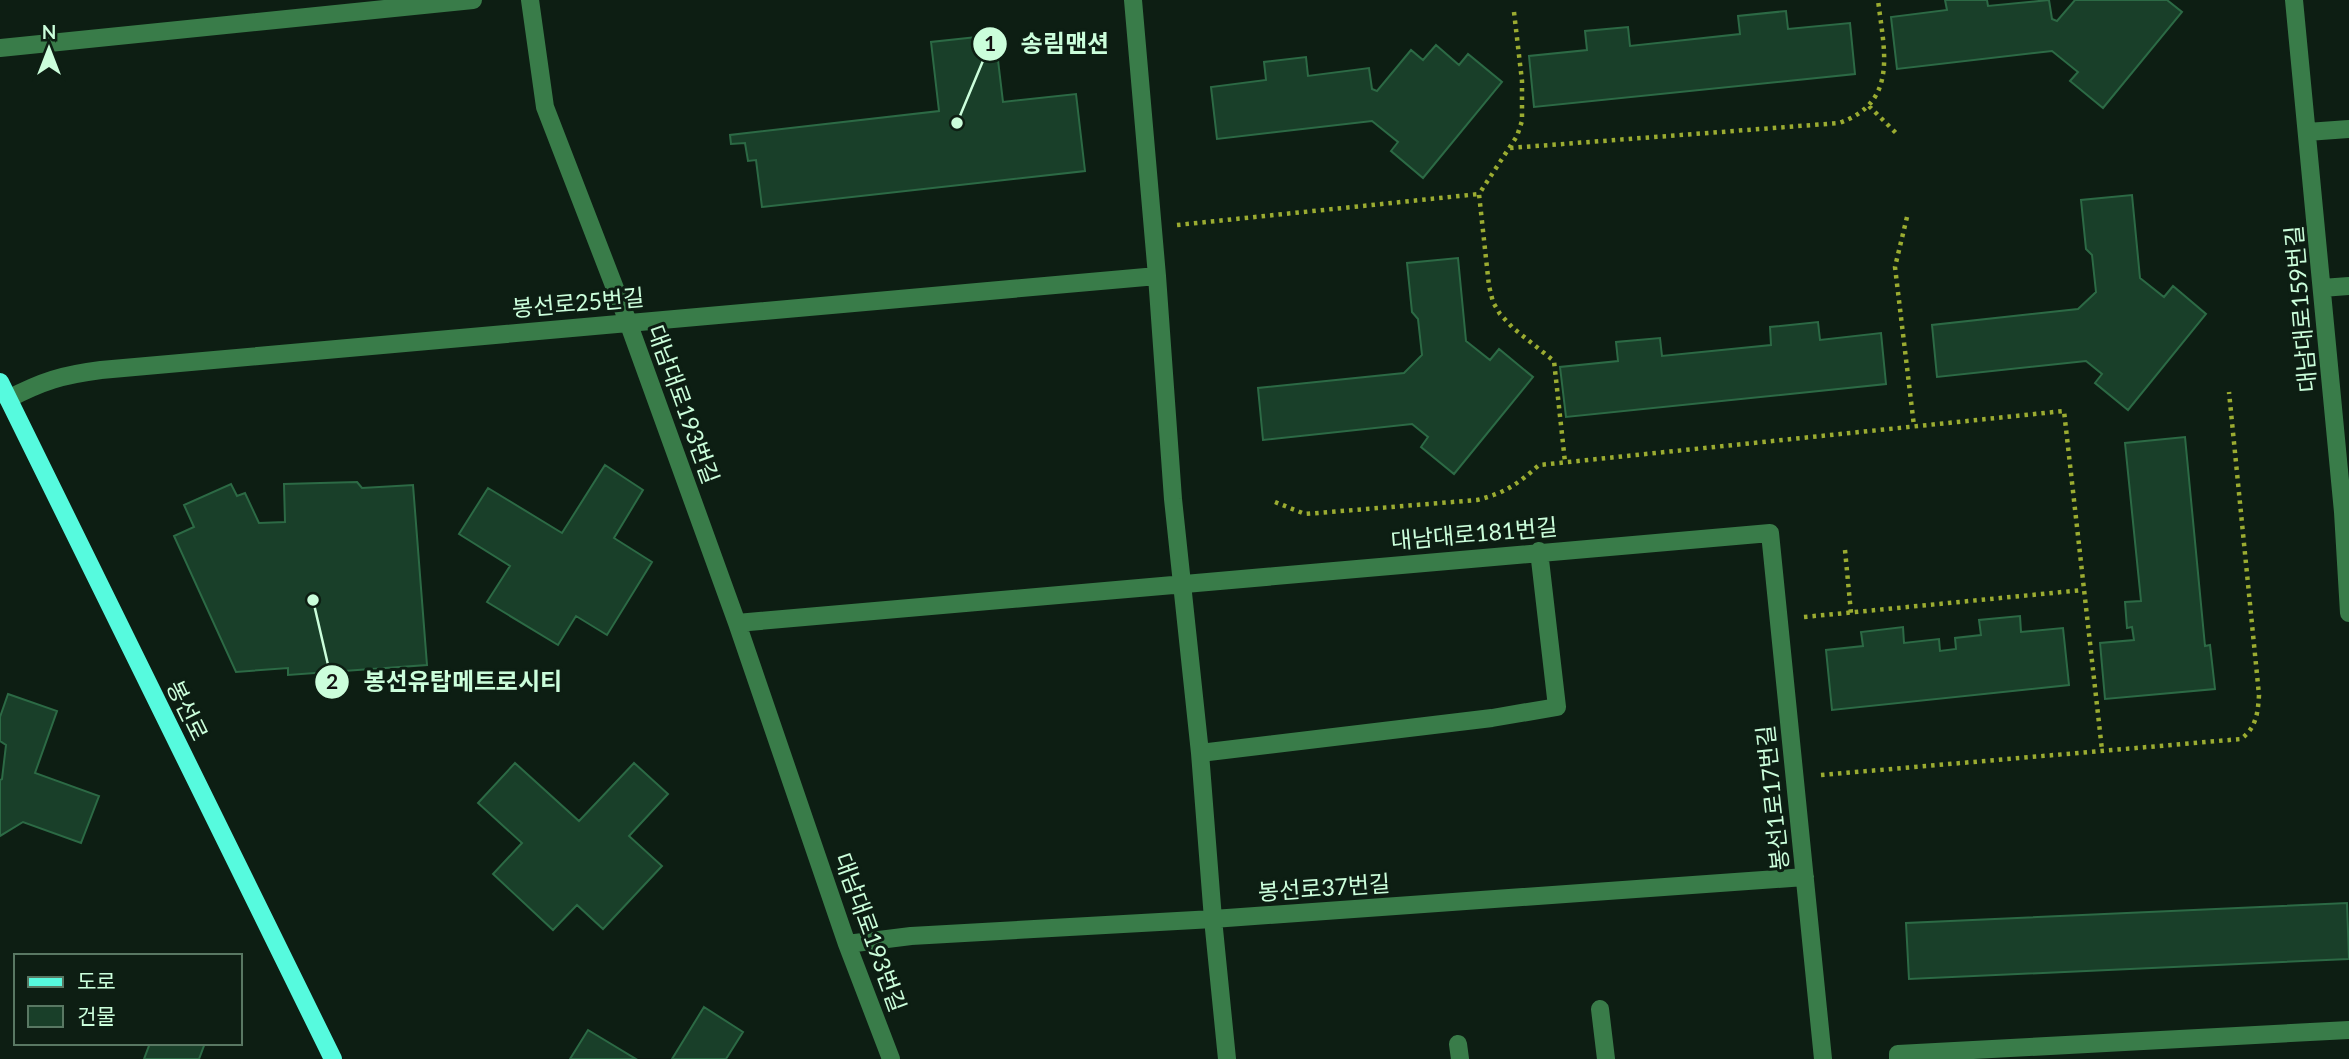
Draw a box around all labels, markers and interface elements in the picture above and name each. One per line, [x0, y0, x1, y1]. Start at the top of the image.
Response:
north arrow [14, 14, 84, 84]
text: N [42, 20, 56, 43]
callout: 송림맨션 [972, 22, 1123, 67]
text: 송림맨션 [1021, 28, 1109, 57]
text: 1 [984, 30, 996, 55]
street label: 대남대로159번길 [2279, 225, 2321, 393]
street label: 봉선로25번길 [511, 282, 645, 322]
street label: 대남대로193번길 [642, 321, 726, 487]
street label: 대남대로181번길 [1390, 512, 1558, 554]
callout: 봉선유탑메트로시티 [314, 659, 576, 704]
text: 봉선유탑메트로시티 [364, 666, 562, 695]
text: 2 [326, 668, 338, 693]
street label: 봉선로 [162, 675, 214, 745]
street label: 봉선1로17번길 [1750, 724, 1794, 872]
street label: 대남대로193번길 [829, 849, 913, 1015]
street label: 봉선로37번길 [1257, 868, 1391, 906]
legend [14, 954, 242, 1045]
text: 도로 [77, 968, 116, 993]
text: 건물 [77, 1003, 116, 1028]

